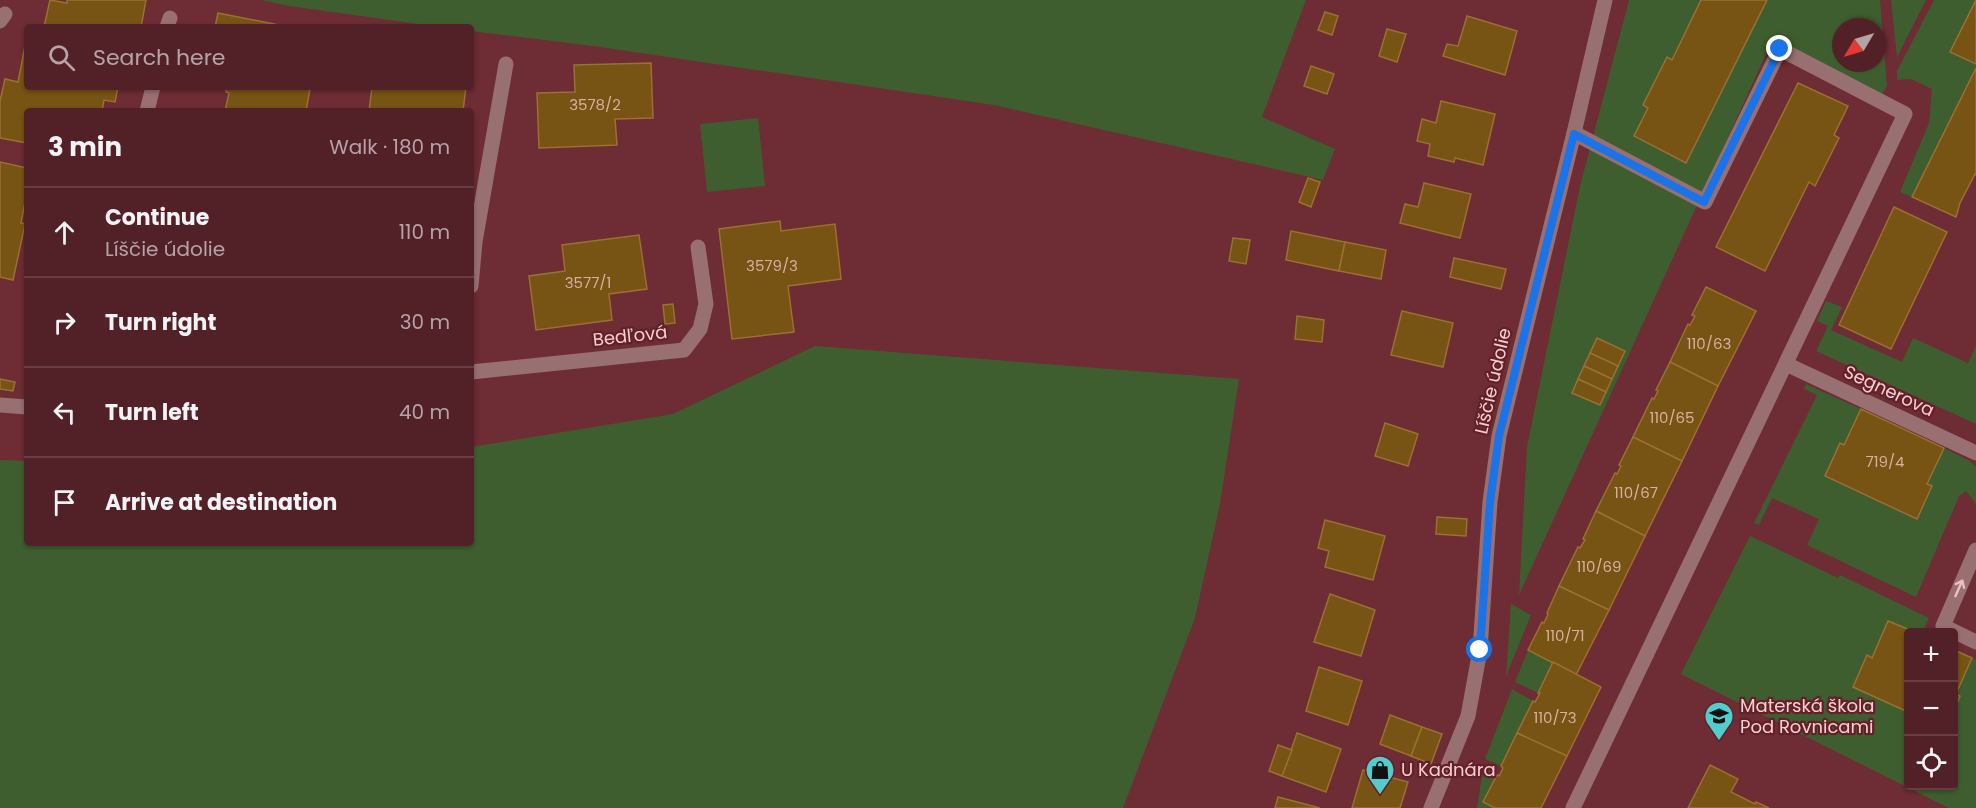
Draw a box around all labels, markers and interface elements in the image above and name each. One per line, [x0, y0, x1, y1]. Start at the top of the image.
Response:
north arrow [1832, 18, 1886, 72]
search box [24, 24, 474, 90]
route end [1766, 35, 1792, 61]
icon: search [45, 41, 78, 74]
text: Search here [93, 42, 226, 73]
house number: 3578/2 [569, 94, 621, 115]
text: 3 min [48, 129, 122, 165]
text: Walk · 180 m [329, 133, 450, 161]
text: Continue [105, 202, 209, 233]
icon: ahead [48, 216, 81, 249]
text: 110 m [399, 218, 450, 246]
text: Líščie údolie [105, 235, 225, 263]
house number: 3579/3 [746, 255, 798, 276]
house number: 3577/1 [565, 272, 611, 293]
icon: right [48, 306, 81, 339]
text: Turn right [105, 307, 216, 338]
text: 30 m [400, 308, 450, 336]
street label: Bedľová [591, 319, 668, 352]
street label: Líščie údolie [1468, 325, 1517, 436]
house number: 110/63 [1687, 333, 1731, 354]
street label: Segnerova [1840, 359, 1938, 422]
icon: left [48, 396, 81, 429]
text: Turn left [105, 397, 199, 428]
text: 40 m [399, 398, 450, 426]
house number: 110/65 [1649, 407, 1695, 428]
house number: 719/4 [1865, 451, 1905, 472]
house number: 110/67 [1614, 482, 1658, 503]
icon: arrive [48, 486, 81, 519]
text: Arrive at destination [105, 487, 337, 518]
house number: 110/69 [1576, 556, 1622, 577]
one-way arrow [1954, 580, 1966, 598]
house number: 110/71 [1545, 625, 1585, 646]
map controls [1904, 628, 1958, 790]
button: + [1904, 628, 1958, 682]
route start [1466, 636, 1492, 662]
button: − [1904, 682, 1958, 736]
place label: Materská škola Pod Rovnicami [1740, 693, 1875, 739]
school or university icon: Materská škola Pod Rovnicami [1703, 700, 1735, 742]
house number: 110/73 [1533, 707, 1577, 728]
button: locate [1904, 736, 1958, 790]
shop icon: U Kadnára [1364, 754, 1396, 796]
place label: U Kadnára [1401, 757, 1496, 782]

